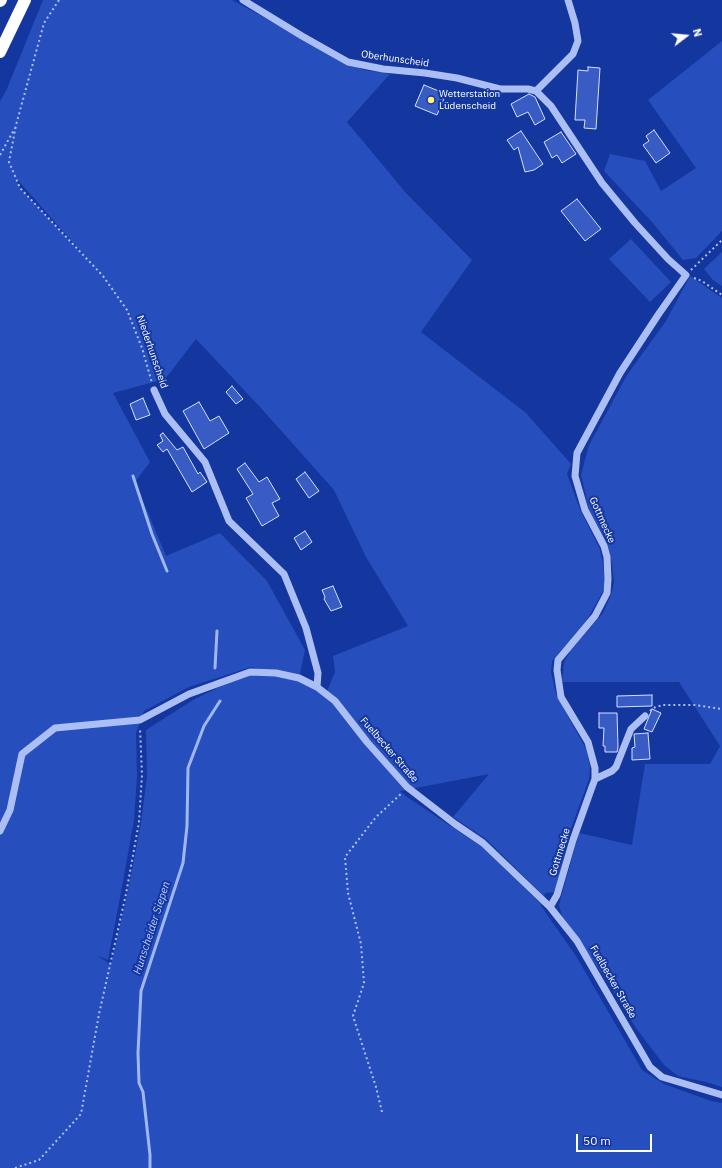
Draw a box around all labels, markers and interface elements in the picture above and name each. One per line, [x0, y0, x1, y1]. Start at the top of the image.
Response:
north arrow [666, 16, 706, 56]
text: N [690, 27, 705, 38]
street label: Oberhunscheid [360, 48, 430, 70]
place label: Wetterstation Lüdenscheid [439, 88, 500, 112]
marker: Wetterstation Lüdenscheid [426, 95, 436, 105]
street label: Niederhunscheid [134, 314, 170, 390]
street label: Gottmecke [586, 495, 618, 545]
street label: Fuelbecker Straße [357, 715, 421, 785]
street label: Gottmecke [547, 827, 573, 877]
water label: Hunscheider Siepen [131, 880, 173, 976]
street label: Fuelbecker Straße [587, 943, 639, 1021]
scale bar [578, 1126, 654, 1152]
text: 50 m [583, 1133, 611, 1148]

